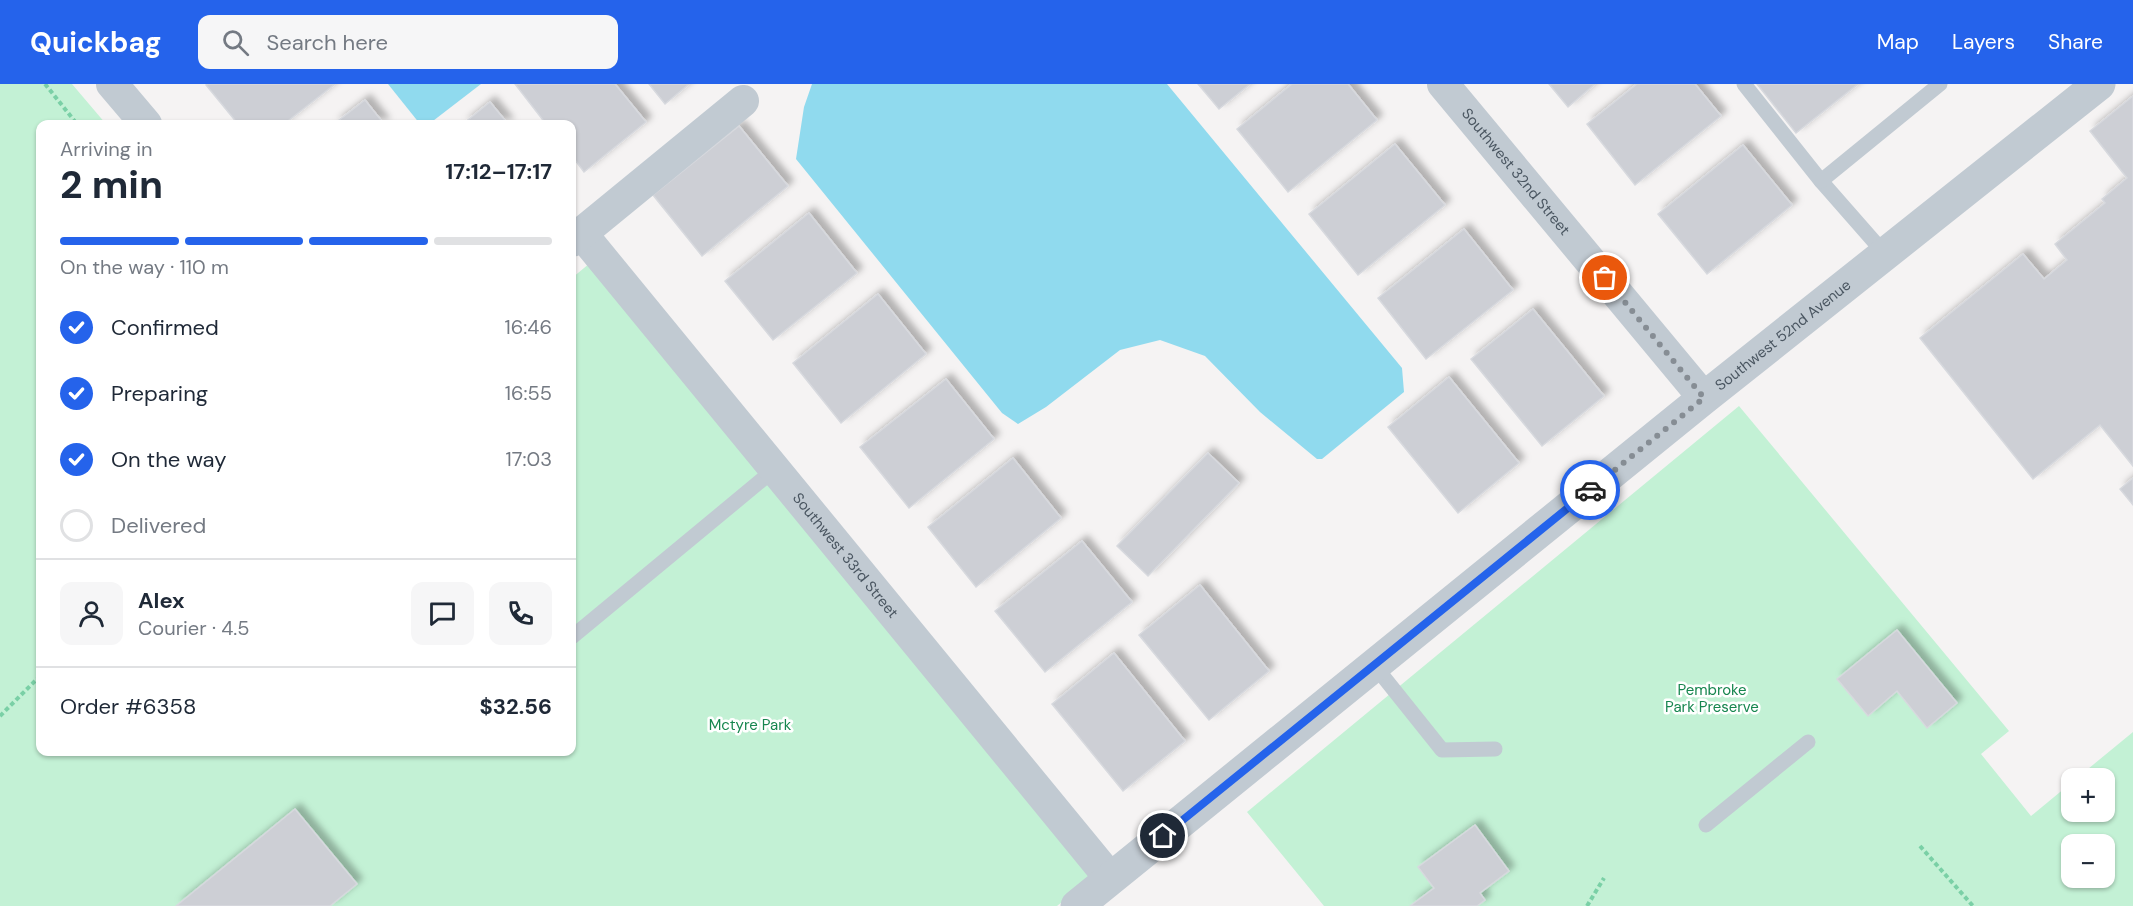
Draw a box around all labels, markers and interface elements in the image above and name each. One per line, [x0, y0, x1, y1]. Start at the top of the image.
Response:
search box [198, 15, 618, 69]
text: Quickbag [30, 24, 162, 61]
icon: search [219, 26, 252, 59]
text: Search here [267, 28, 388, 57]
text: Map [1877, 28, 1919, 56]
text: Layers [1952, 28, 2015, 56]
text: Share [2048, 28, 2103, 56]
street label: Southwest 32nd Street [1457, 104, 1575, 240]
text: Arriving in [60, 136, 152, 162]
text: 17:12–17:17 [445, 157, 552, 186]
text: 2 min [60, 159, 163, 210]
pin [1579, 252, 1630, 303]
text: On the way · 110 m [60, 254, 229, 280]
icon: bag [1588, 261, 1621, 294]
street label: Southwest 52nd Avenue [1711, 275, 1855, 395]
icon: check [60, 311, 93, 344]
text: Confirmed [111, 313, 219, 342]
text: 16:46 [504, 314, 552, 340]
icon: check [60, 377, 93, 410]
text: Preparing [111, 379, 208, 408]
text: 16:55 [505, 380, 552, 406]
icon: check [60, 443, 93, 476]
text: On the way [111, 445, 226, 474]
text: 17:03 [506, 446, 552, 472]
courier [1560, 460, 1620, 520]
icon: car [1574, 474, 1607, 507]
street label: Southwest 33rd Street [788, 489, 903, 622]
text: Delivered [111, 511, 206, 540]
button: person [60, 582, 123, 645]
button: chat [411, 582, 474, 645]
button: phone [489, 582, 552, 645]
text: Alex [138, 586, 185, 615]
text: Courier · 4.5 [138, 615, 250, 641]
park label: Pembroke Park Preserve [1665, 680, 1759, 717]
text: Order #6358 [60, 692, 196, 721]
text: $32.56 [480, 692, 552, 721]
park label: Mctyre Park [709, 715, 792, 735]
map controls [2061, 768, 2115, 888]
button: + [2061, 768, 2115, 822]
pin [1137, 810, 1188, 861]
icon: home [1146, 819, 1179, 852]
button: − [2061, 834, 2115, 888]

